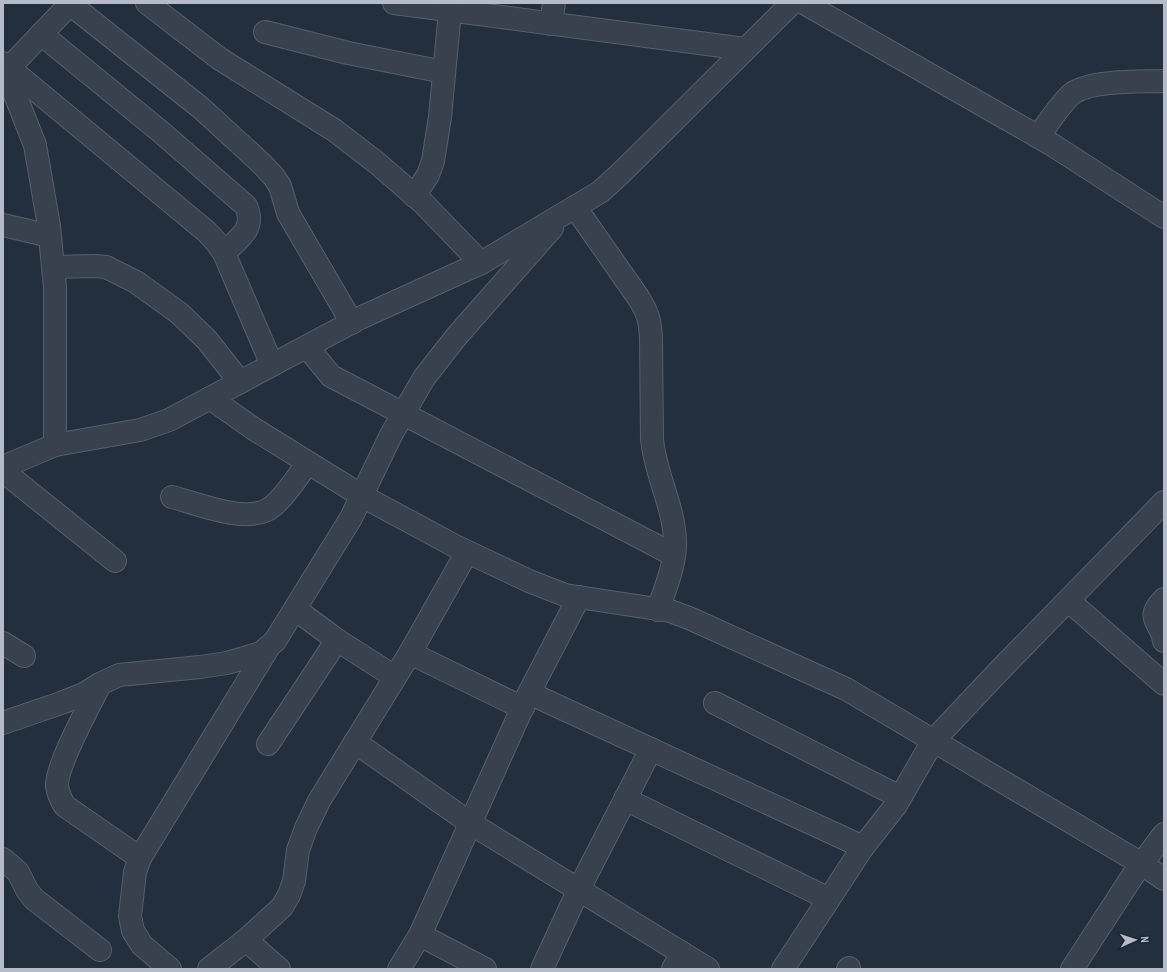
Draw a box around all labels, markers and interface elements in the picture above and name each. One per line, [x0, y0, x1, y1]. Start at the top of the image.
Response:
north arrow [1115, 920, 1155, 960]
text: N [1138, 936, 1152, 943]

